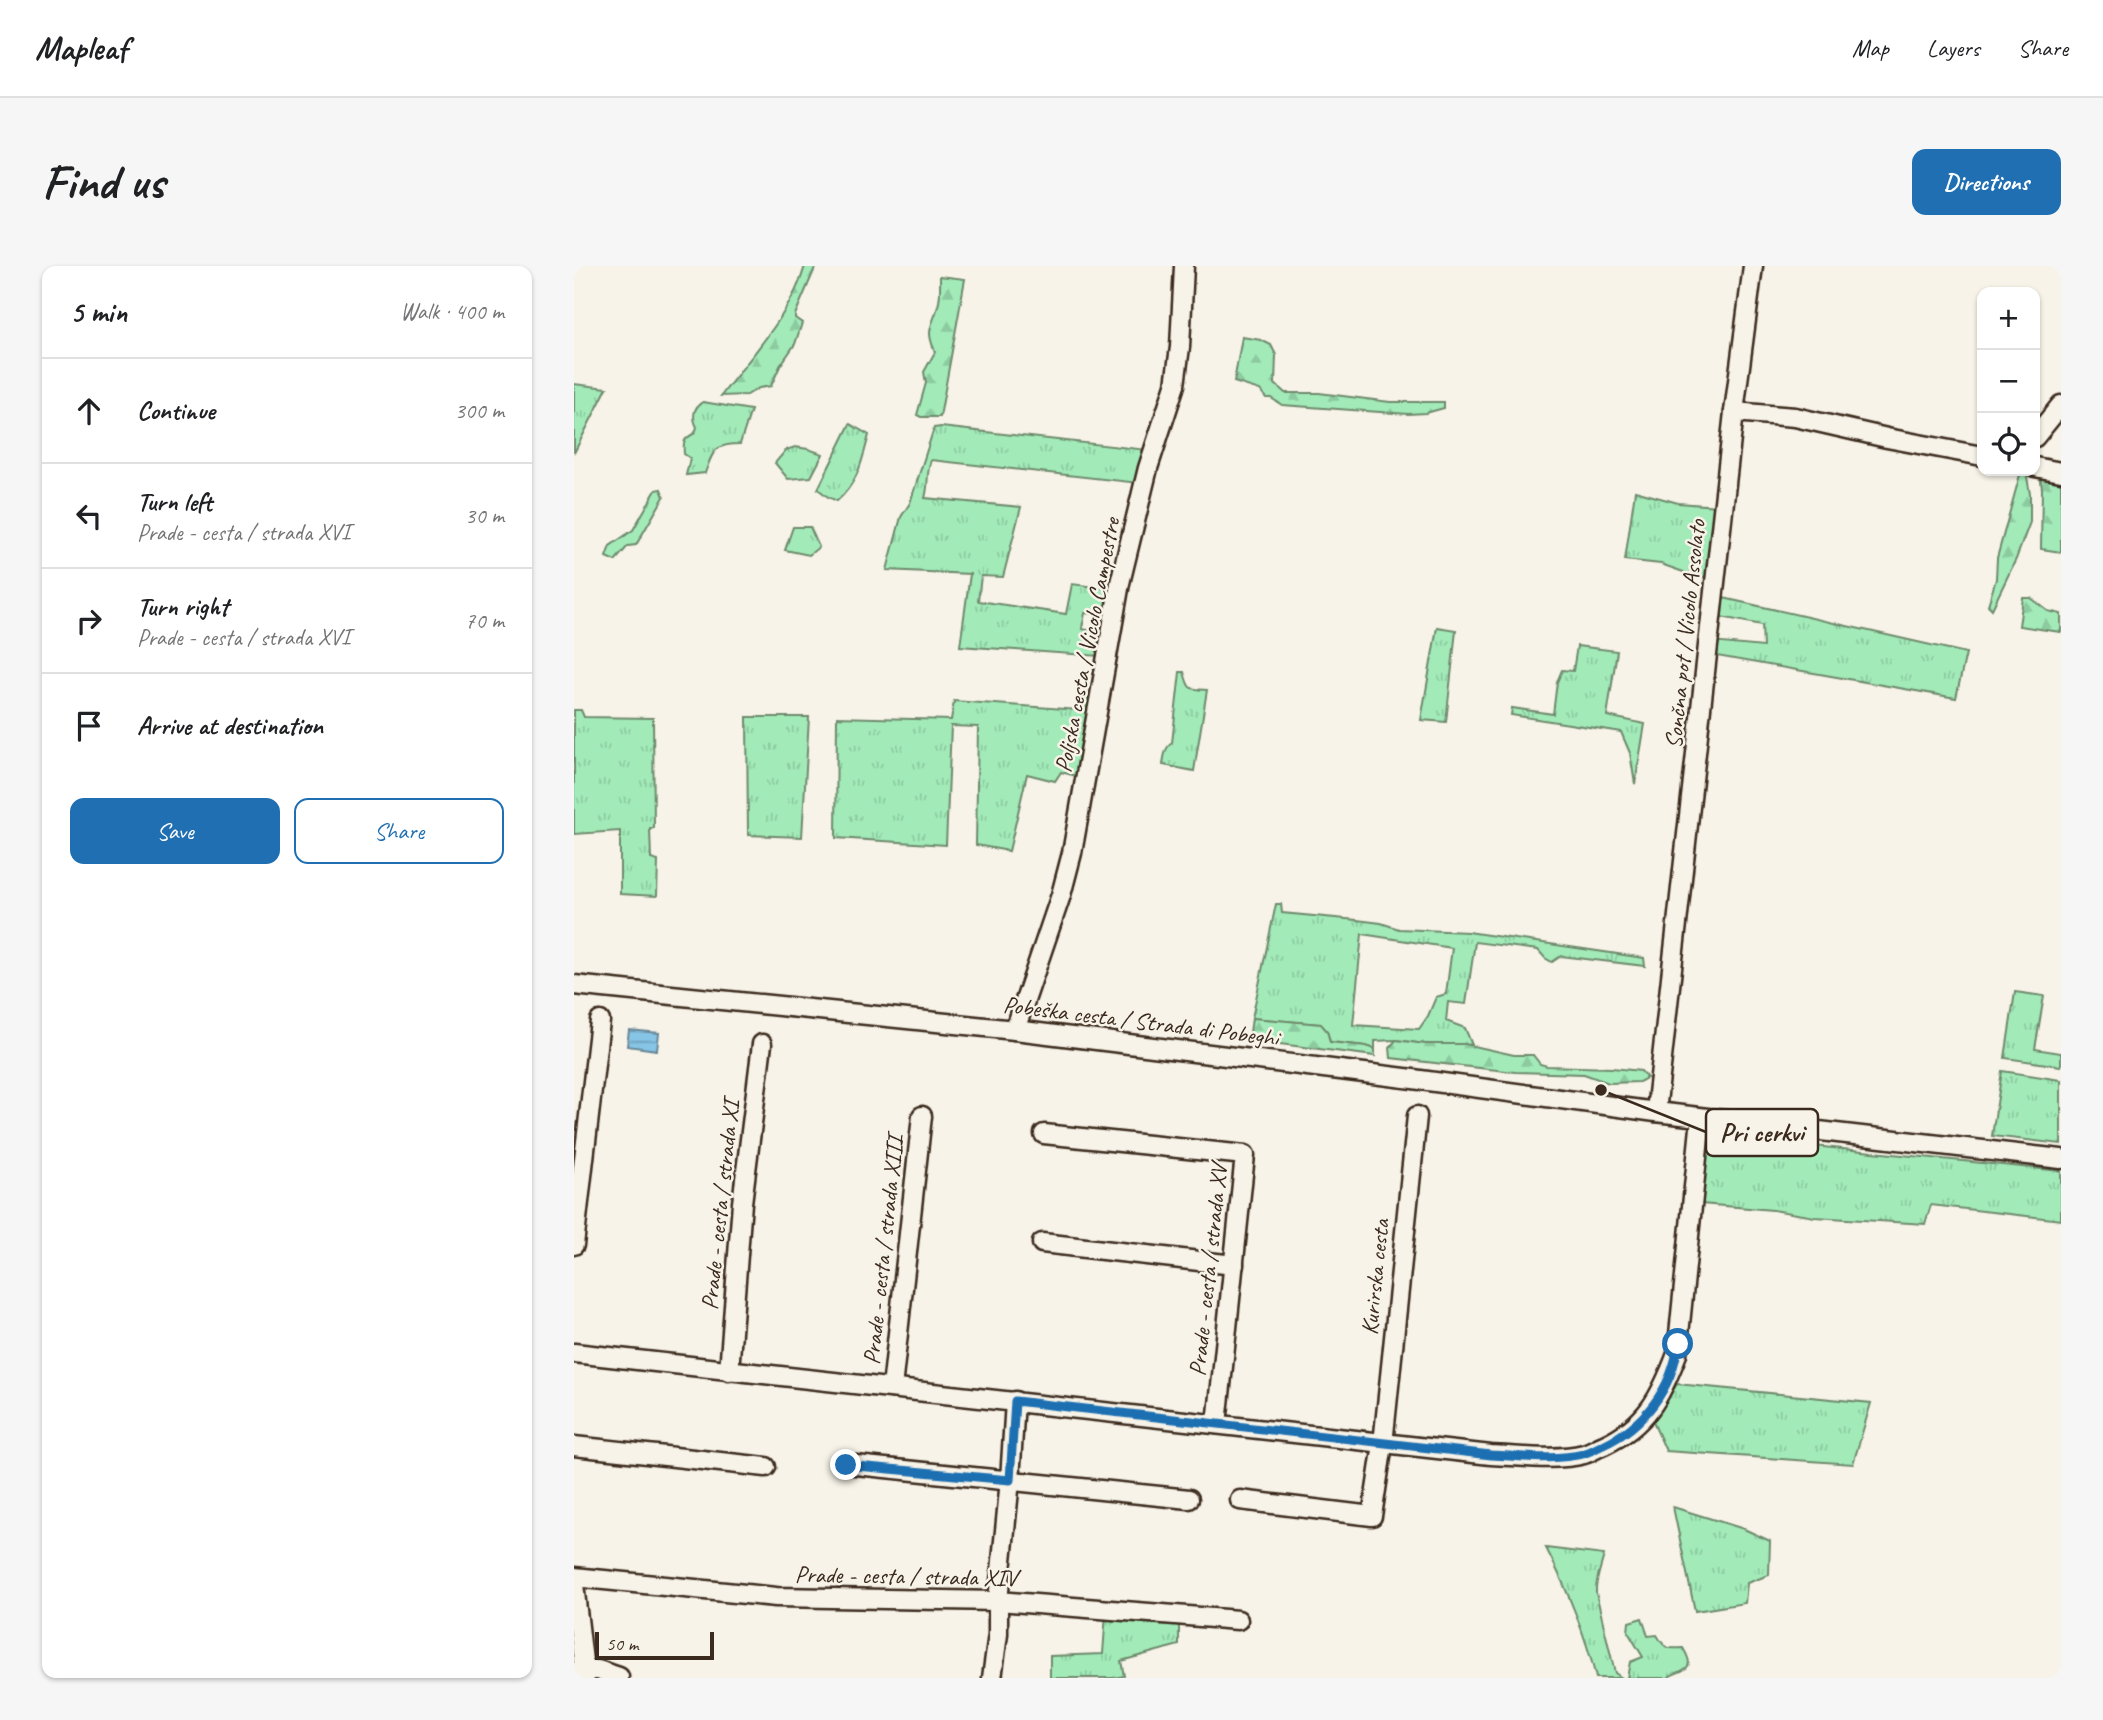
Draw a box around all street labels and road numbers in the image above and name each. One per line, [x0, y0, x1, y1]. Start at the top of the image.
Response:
street label: Poljska cesta / Vicolo Campestre [1048, 513, 1127, 775]
street label: Sončna pot / Vicolo Assolato [1658, 517, 1712, 750]
street label: Pobeška cesta / Strada di Pobeghi [1002, 989, 1284, 1053]
street label: Prade - cesta / strada XI [694, 1093, 746, 1311]
street label: Prade - cesta / strada XIII [856, 1130, 910, 1366]
street label: Prade - cesta / strada XV [1182, 1157, 1235, 1377]
street label: Kurirska cesta [1354, 1217, 1396, 1336]
street label: Prade - cesta / strada XIV [795, 1559, 1023, 1593]

